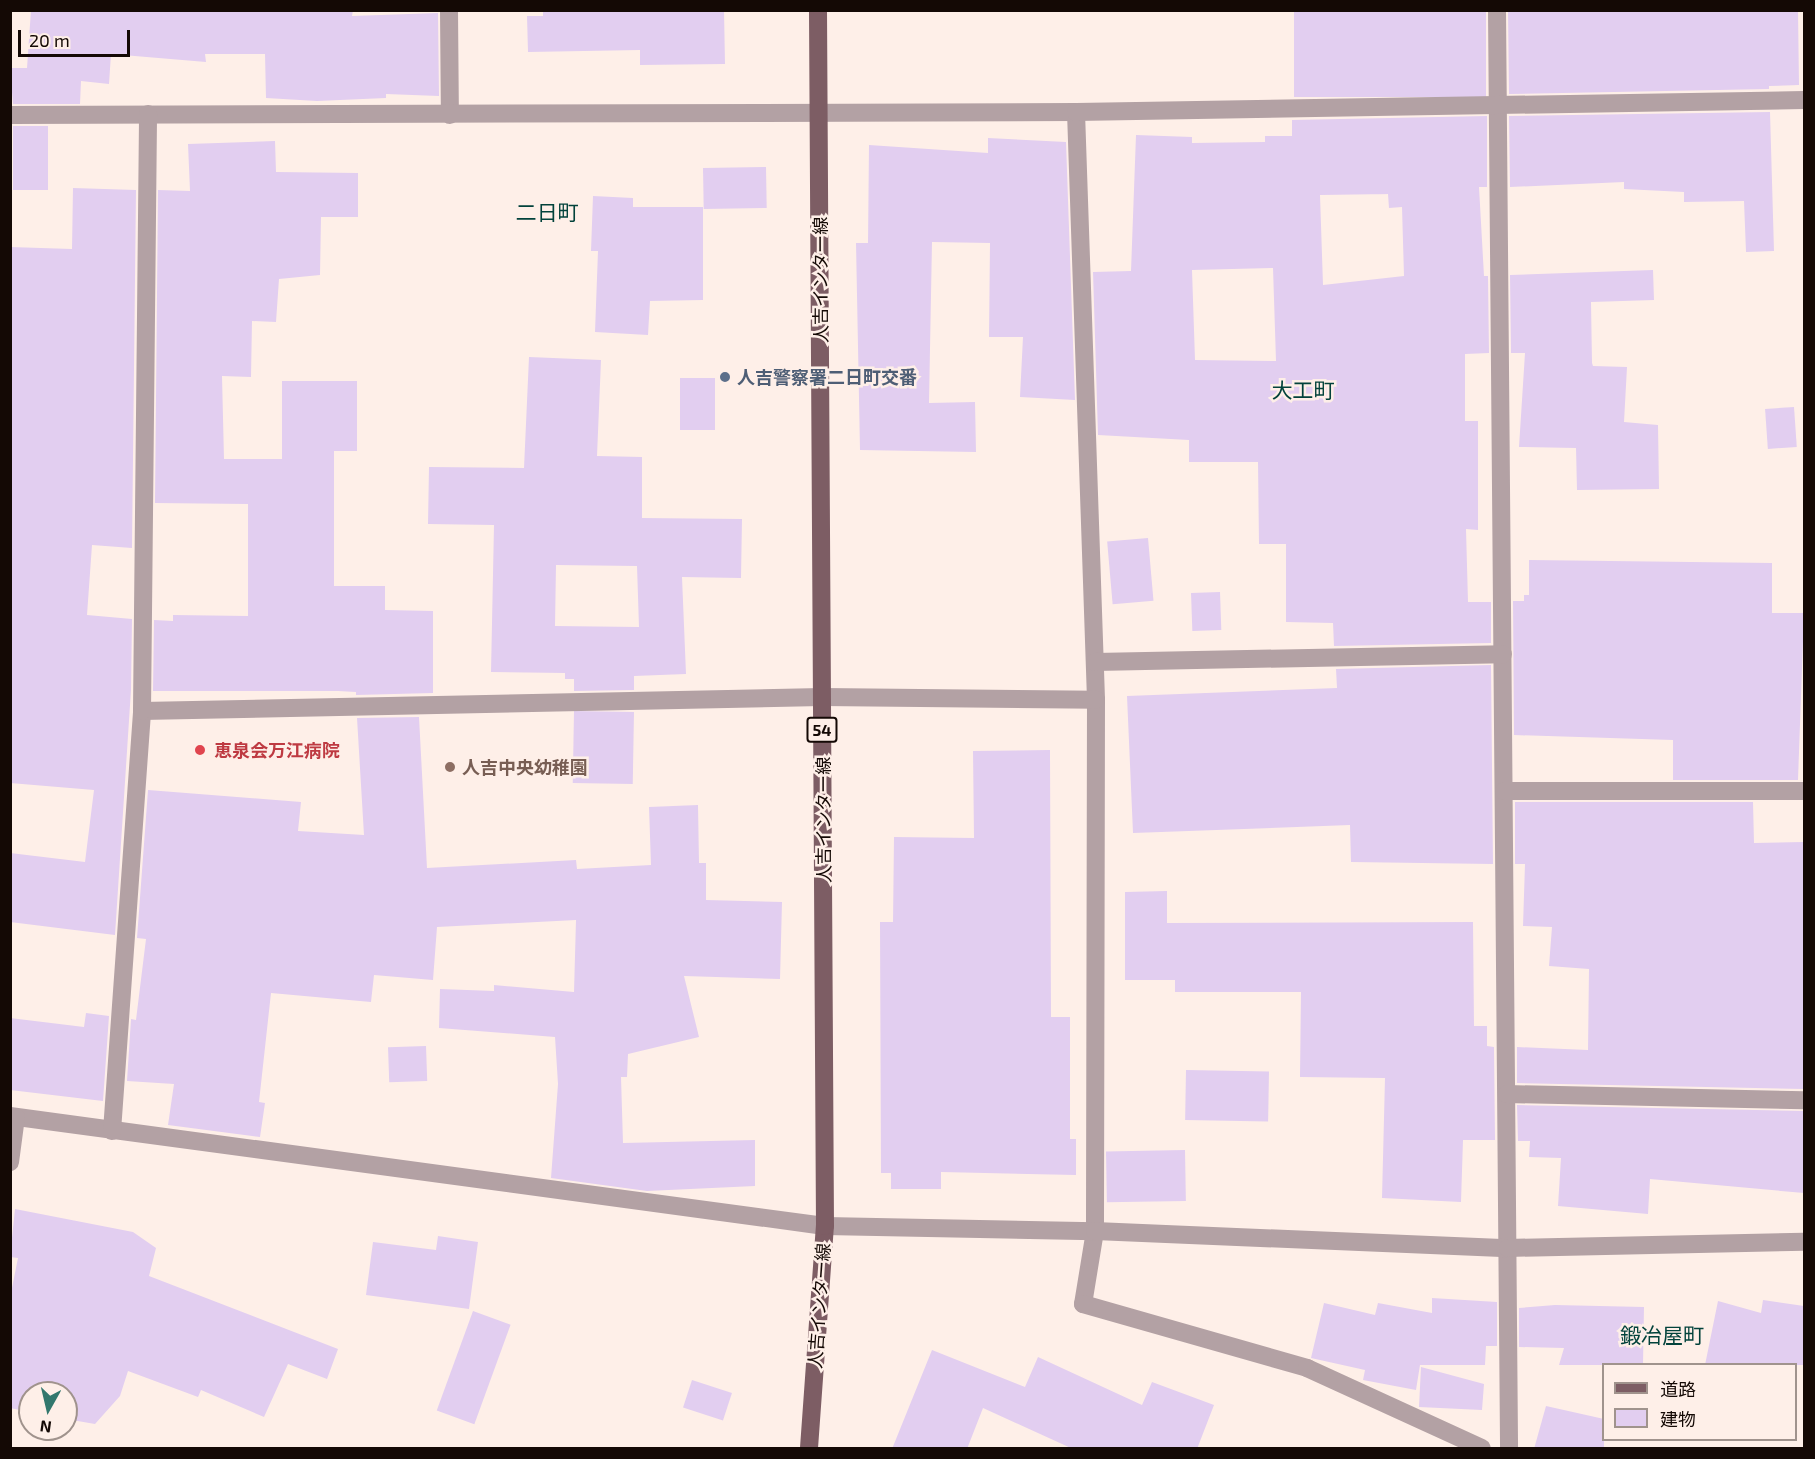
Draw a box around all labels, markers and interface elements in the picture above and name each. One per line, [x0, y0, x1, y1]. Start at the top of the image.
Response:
scale bar [21, 18, 134, 56]
text: 20 m [29, 29, 70, 51]
district label: 二日町 [516, 199, 578, 225]
street label: 人吉インター線 [809, 217, 831, 343]
place label: 人吉警察署二日町交番 [737, 366, 917, 388]
marker: 人吉警察署二日町交番 [718, 370, 732, 384]
district label: 大工町 [1272, 377, 1334, 403]
road number: 54 [806, 717, 838, 743]
place label: 恵泉会万江病院 [214, 739, 340, 761]
marker: 恵泉会万江病院 [191, 741, 209, 759]
place label: 人吉中央幼稚園 [462, 756, 588, 778]
street label: 人吉インター線 [812, 757, 834, 883]
marker: 人吉中央幼稚園 [443, 760, 457, 774]
street label: 人吉インター線 [804, 1242, 834, 1370]
district label: 鍛冶屋町 [1620, 1322, 1704, 1348]
legend [1602, 1363, 1797, 1441]
text: 道路 [1660, 1378, 1696, 1400]
north arrow [18, 1381, 78, 1441]
text: 建物 [1660, 1408, 1696, 1430]
text: N [39, 1417, 53, 1438]

